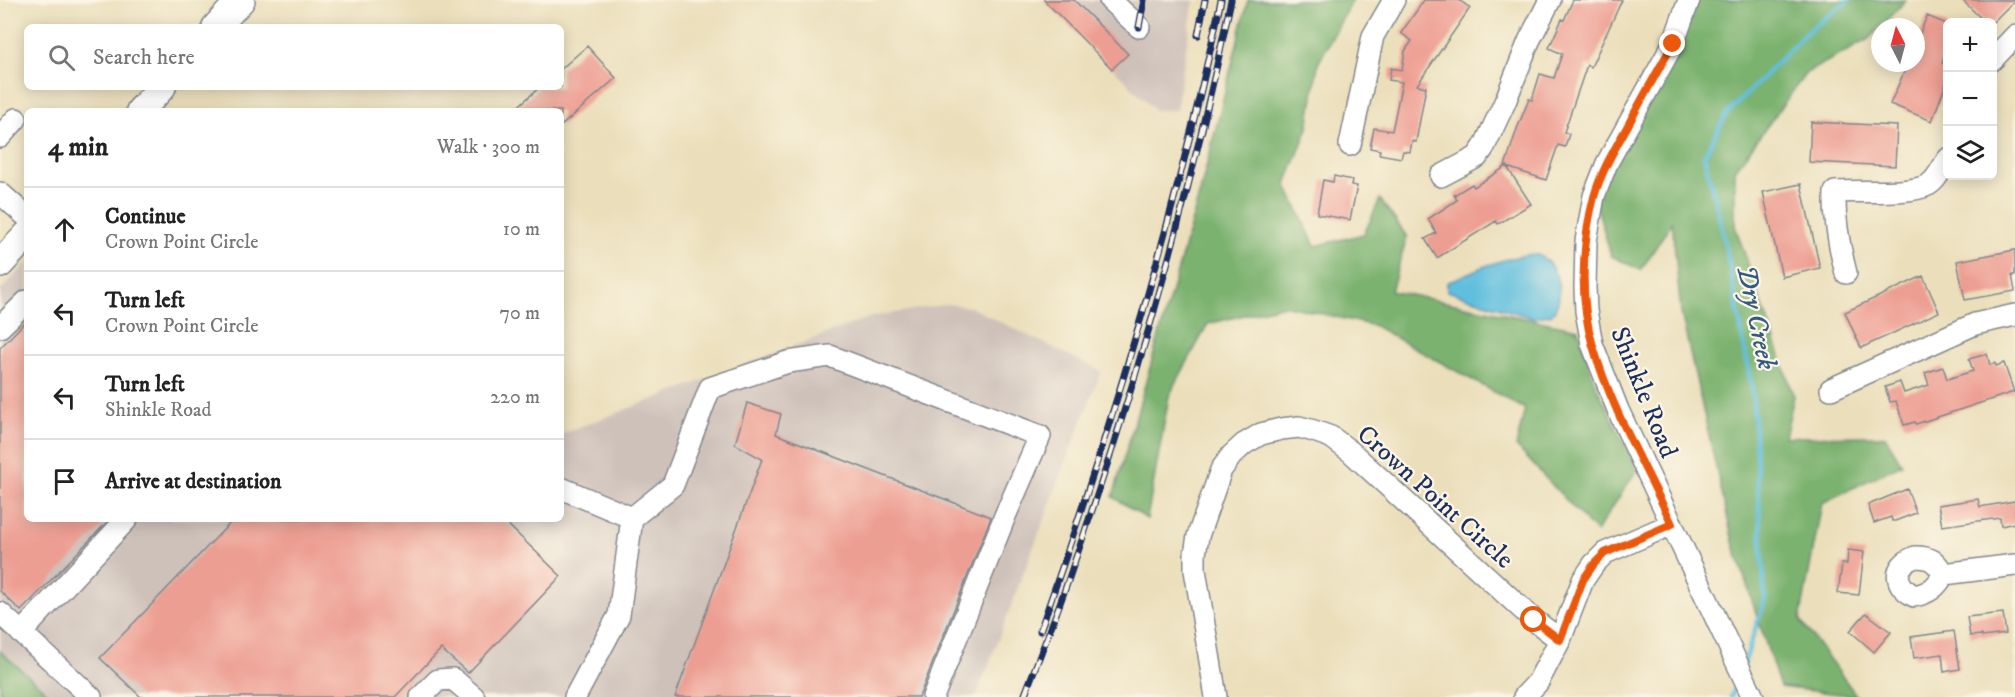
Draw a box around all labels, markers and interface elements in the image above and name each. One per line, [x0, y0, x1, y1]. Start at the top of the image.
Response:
north arrow [1871, 18, 1925, 72]
map controls [1943, 18, 1997, 180]
button: + [1943, 18, 1997, 72]
search box [24, 24, 564, 90]
route end [1659, 30, 1685, 56]
icon: search [45, 41, 78, 74]
text: Search here [93, 44, 195, 71]
button: − [1943, 72, 1997, 126]
button: layers [1943, 126, 1997, 180]
text: 4 min [48, 131, 108, 164]
text: Walk · 300 m [437, 135, 540, 160]
text: Continue [105, 203, 186, 230]
icon: ahead [48, 213, 81, 246]
text: 10 m [503, 217, 540, 242]
text: Crown Point Circle [105, 230, 259, 255]
water label: Dry Creek [1728, 262, 1784, 373]
text: Turn left [105, 287, 185, 314]
icon: left [48, 297, 81, 330]
text: 70 m [499, 301, 540, 326]
text: Crown Point Circle [105, 314, 259, 339]
street label: Shinkle Road [1602, 322, 1685, 463]
text: Turn left [105, 371, 185, 398]
icon: left [48, 381, 81, 414]
text: 220 m [490, 385, 540, 410]
text: Shinkle Road [105, 398, 211, 423]
street label: Crown Point Circle [1350, 418, 1520, 576]
icon: arrive [48, 465, 81, 498]
text: Arrive at destination [105, 468, 282, 495]
route start [1520, 606, 1546, 632]

